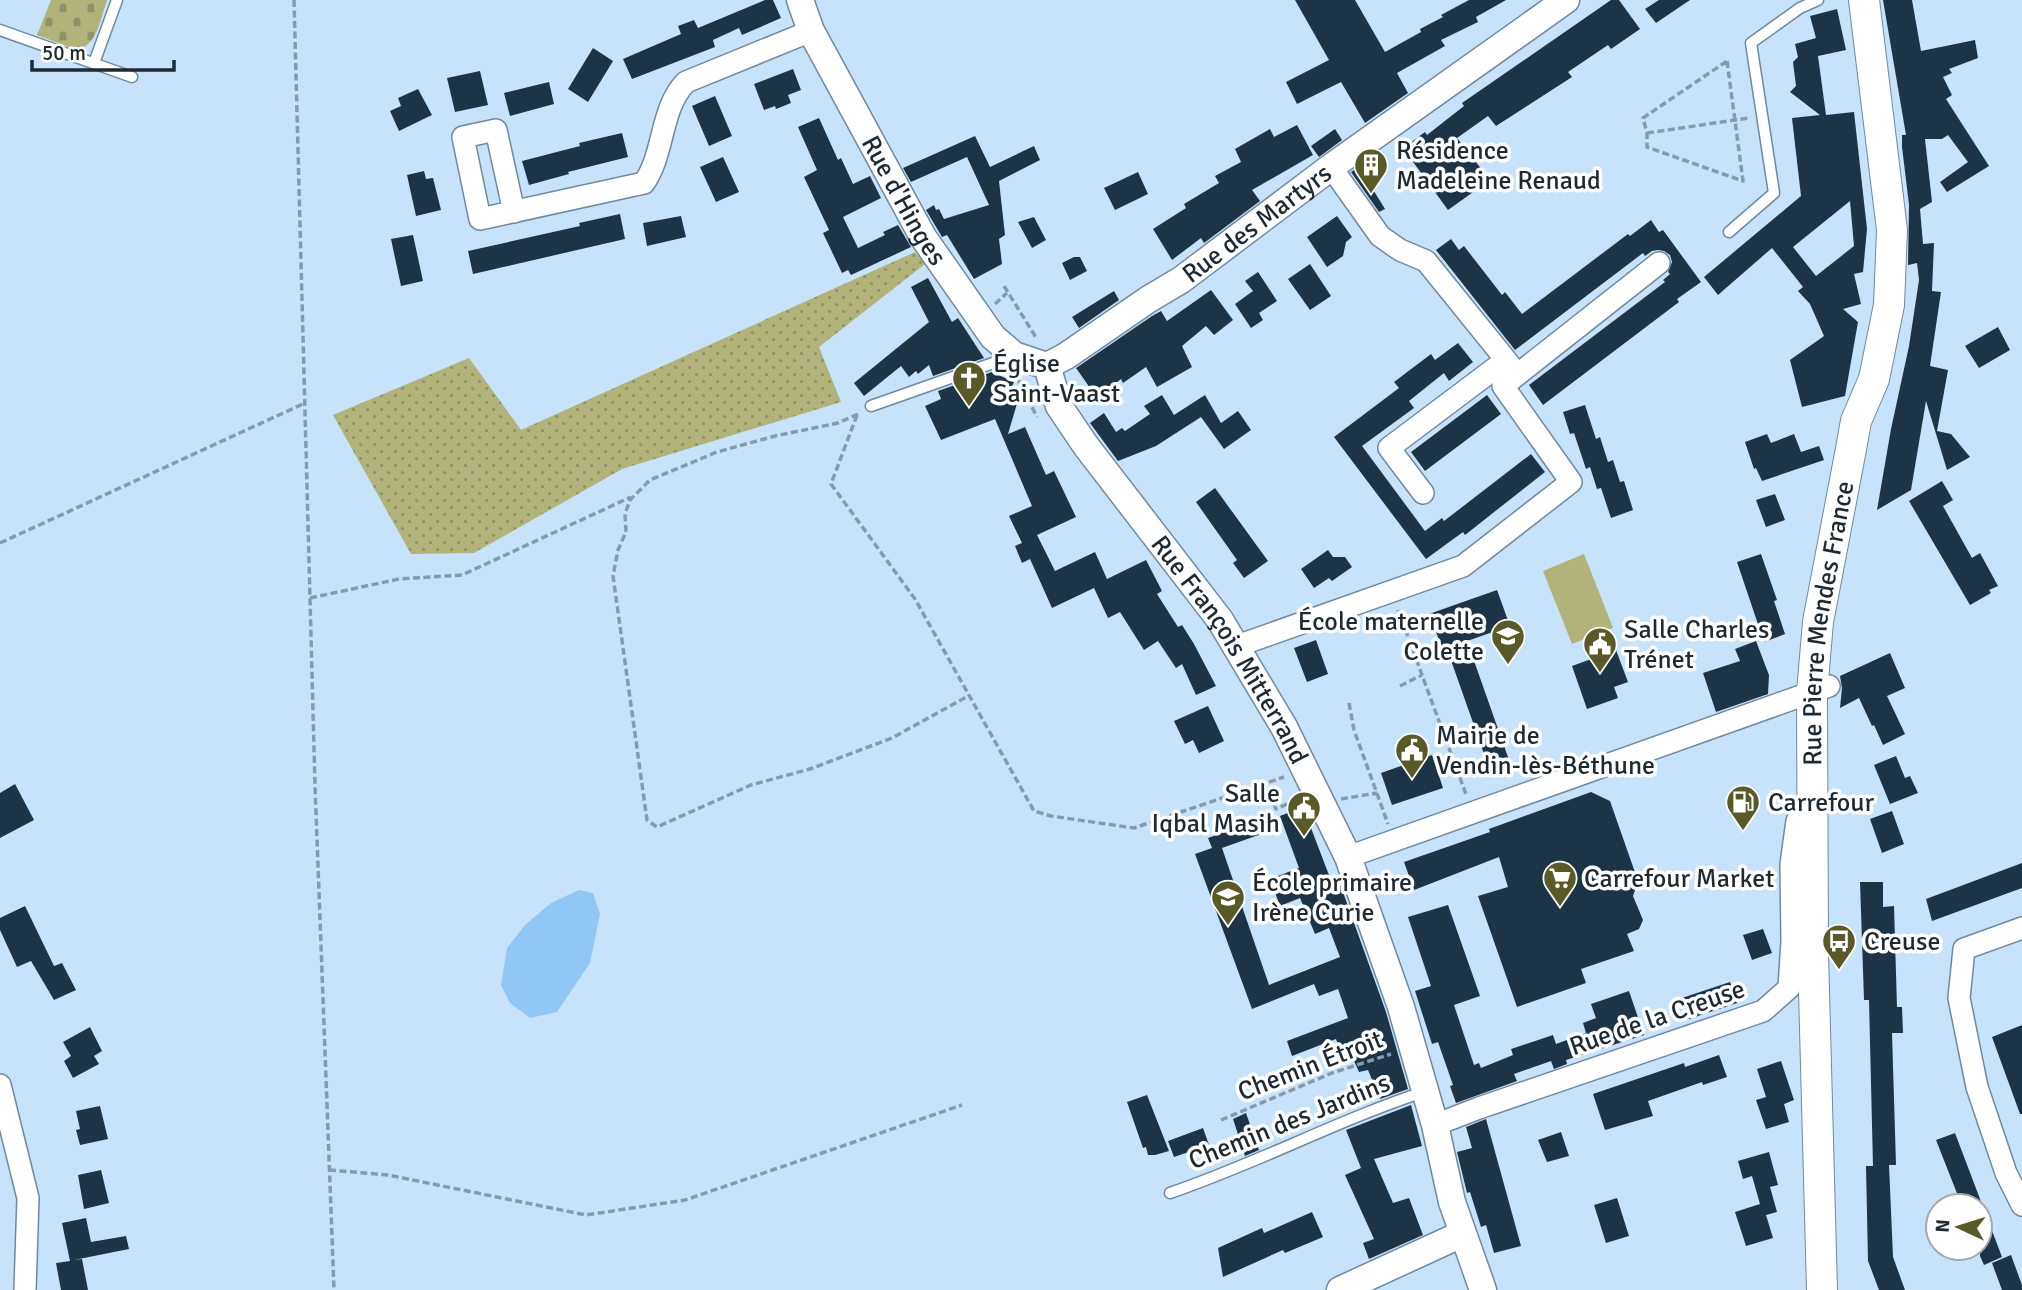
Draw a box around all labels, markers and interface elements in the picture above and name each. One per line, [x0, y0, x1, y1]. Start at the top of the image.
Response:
scale bar [32, 28, 173, 72]
text: 50 m [42, 40, 86, 66]
street label: Rue d'Hinges [854, 130, 953, 272]
place label: Résidence Madeleine Renaud [1396, 135, 1601, 197]
building icon: Résidence Madeleine Renaud [1352, 146, 1390, 195]
street label: Rue des Martyrs [1176, 157, 1338, 290]
place label: Église Saint-Vaast [993, 348, 1120, 410]
church icon: Église Saint-Vaast [950, 359, 988, 408]
street label: Rue Pierre Mendes France [1797, 479, 1862, 766]
street label: Rue François Mitterrand [1144, 529, 1315, 769]
place label: École maternelle Colette [1298, 606, 1484, 668]
place label: Salle Charles Trénet [1624, 614, 1769, 676]
school or university icon: École maternelle Colette [1489, 617, 1527, 666]
public building icon: Salle Charles Trénet [1581, 625, 1619, 674]
place label: Mairie de Vendin-lès-Béthune [1436, 720, 1655, 782]
public building icon: Mairie de Vendin-lès-Béthune [1393, 731, 1431, 780]
place label: Salle Iqbal Masih [1152, 778, 1280, 840]
fuel station icon: Carrefour [1724, 783, 1762, 832]
place label: Carrefour [1768, 787, 1875, 819]
public building icon: Salle Iqbal Masih [1285, 789, 1323, 838]
supermarket icon: Carrefour Market [1541, 859, 1579, 908]
place label: Carrefour Market [1584, 863, 1774, 895]
place label: École primaire Irène Curie [1252, 867, 1412, 929]
school or university icon: École primaire Irène Curie [1209, 878, 1247, 927]
bus stop icon: Creuse [1820, 922, 1858, 971]
place label: Creuse [1864, 926, 1940, 958]
street label: Rue de la Creuse [1565, 973, 1749, 1063]
street label: Chemin Étroit [1233, 1024, 1387, 1108]
street label: Chemin des Jardins [1184, 1067, 1395, 1177]
north arrow [1924, 1192, 1994, 1262]
text: N [1931, 1218, 1955, 1233]

